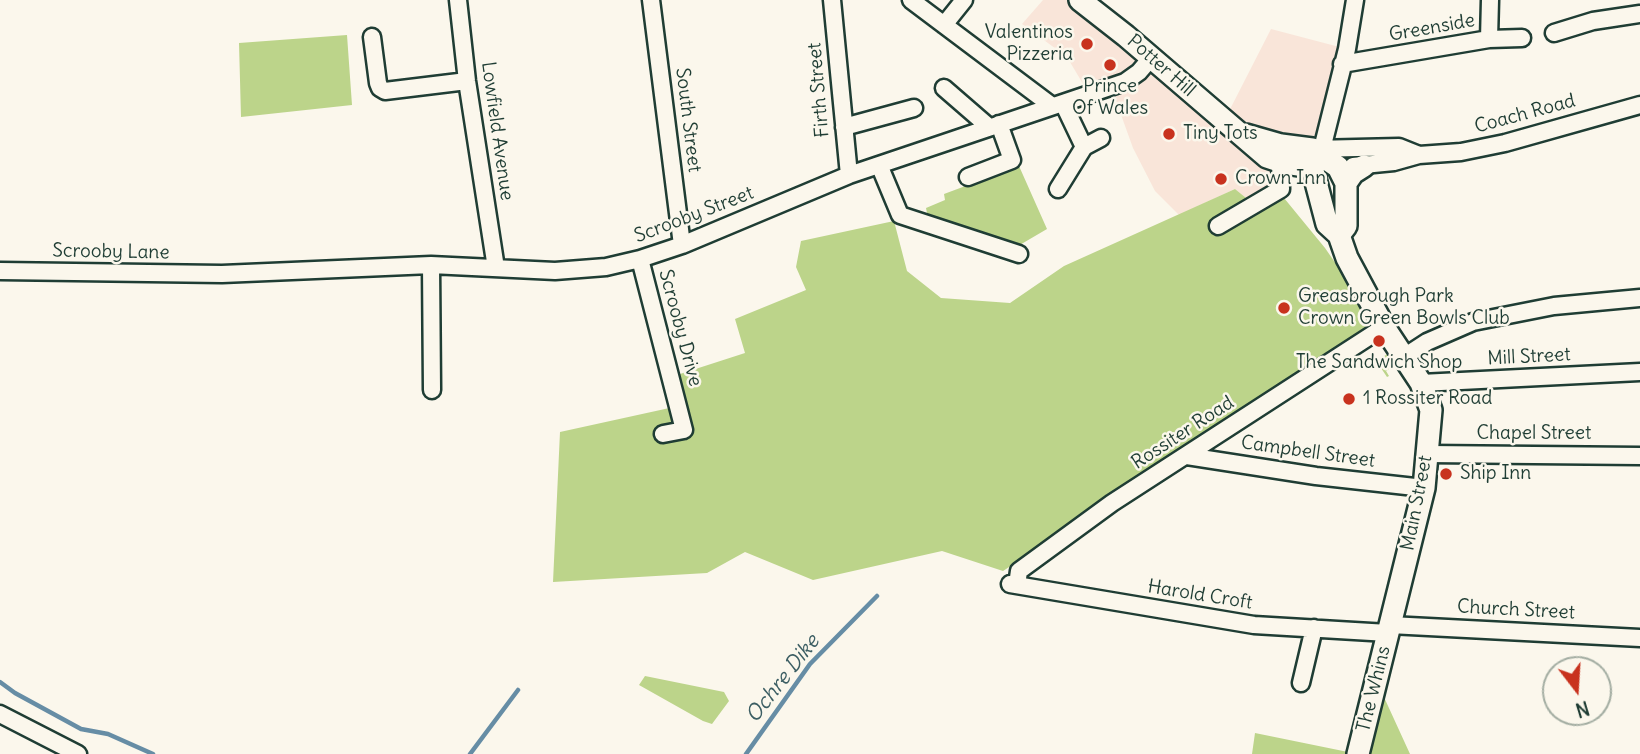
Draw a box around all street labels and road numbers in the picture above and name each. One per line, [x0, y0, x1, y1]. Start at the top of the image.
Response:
street label: Greenside [1387, 9, 1477, 47]
street label: Potter Hill [1122, 30, 1200, 102]
street label: Firth Street [803, 42, 835, 138]
street label: Lowfield Avenue [476, 60, 518, 202]
street label: South Street [670, 67, 706, 173]
street label: Coach Road [1472, 90, 1578, 138]
street label: Scrooby Street [631, 182, 757, 248]
street label: Scrooby Lane [52, 240, 170, 264]
street label: Scrooby Drive [653, 267, 707, 389]
street label: Mill Street [1487, 343, 1571, 371]
street label: Rossiter Road [1128, 391, 1238, 475]
street label: Chapel Street [1477, 423, 1591, 445]
street label: Campbell Street [1239, 431, 1377, 473]
street label: Main Street [1397, 453, 1437, 553]
street label: Harold Croft [1146, 575, 1254, 615]
street label: Church Street [1457, 596, 1575, 624]
street label: The Whins [1352, 644, 1396, 734]

